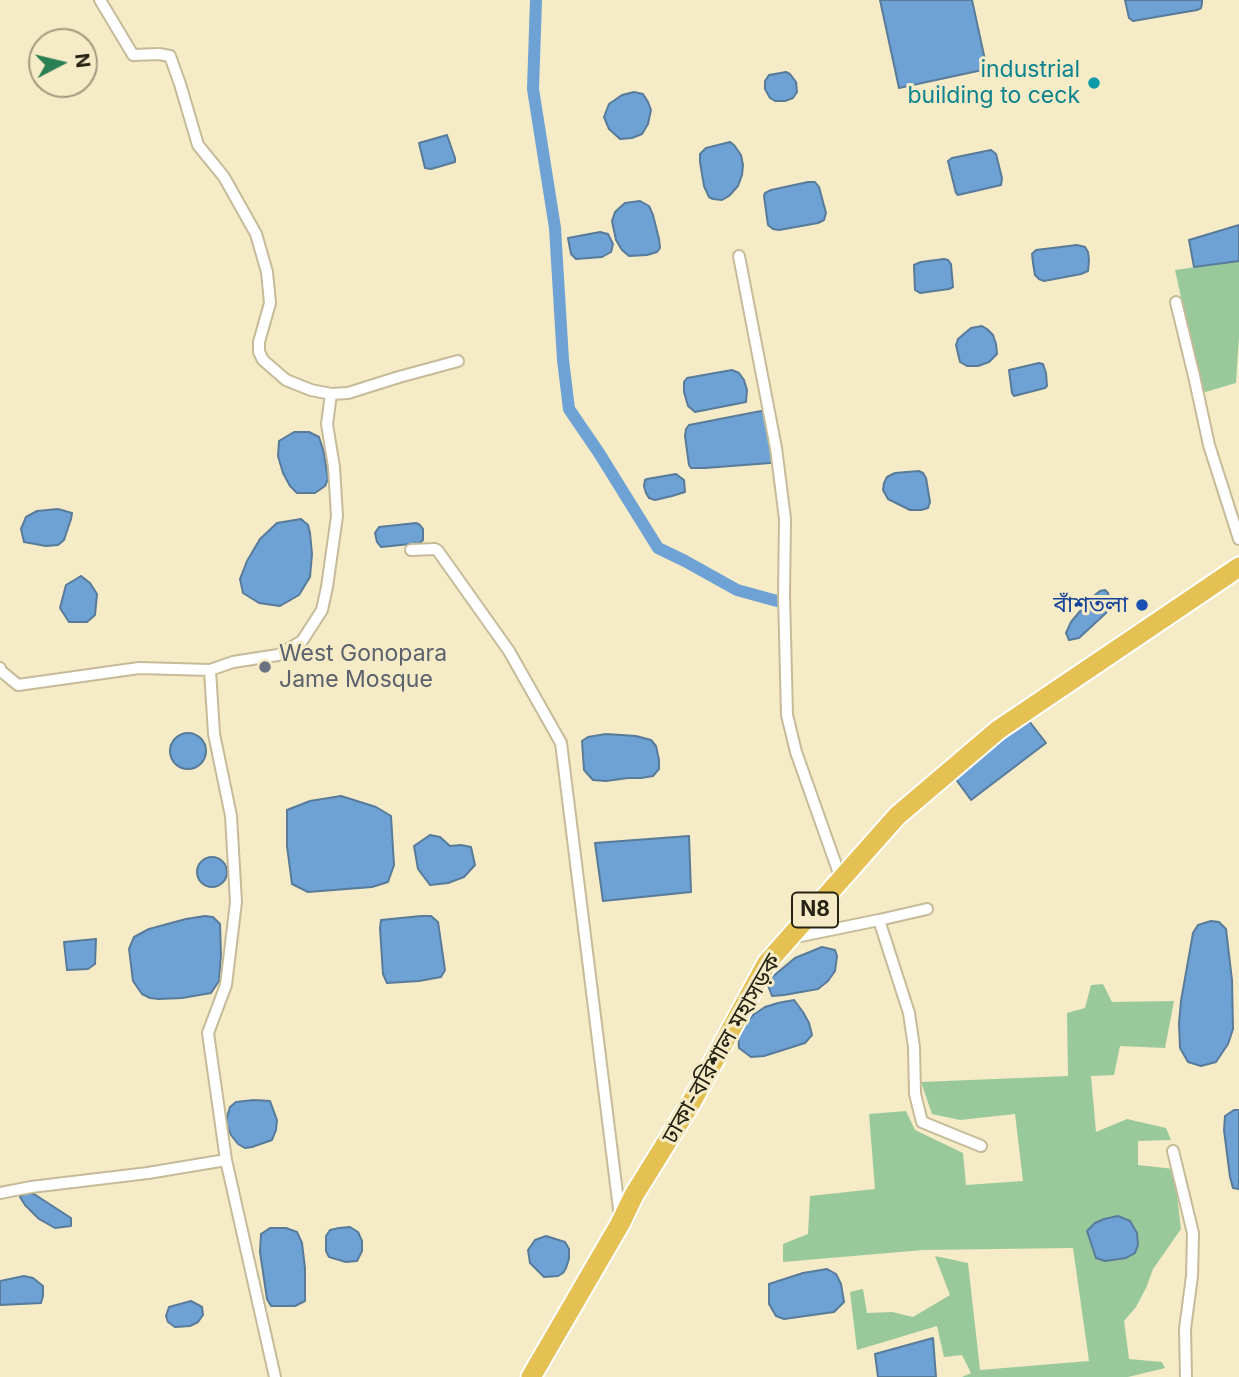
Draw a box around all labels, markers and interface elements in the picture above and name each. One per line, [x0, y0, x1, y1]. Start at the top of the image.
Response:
north arrow [28, 28, 98, 98]
text: N [70, 52, 95, 69]
place label: industrial building to ceck [907, 56, 1080, 110]
marker: industrial building to ceck [1086, 75, 1102, 91]
place label: বাঁশতলা [1053, 591, 1128, 619]
marker: বাঁশতলা [1134, 597, 1150, 613]
place label: West Gonopara Jame Mosque [279, 640, 447, 694]
marker: West Gonopara Jame Mosque [257, 659, 273, 675]
road number: N8 [792, 892, 838, 928]
street label: ঢাকা-বরিশাল মহাসড়ক [656, 949, 788, 1149]

